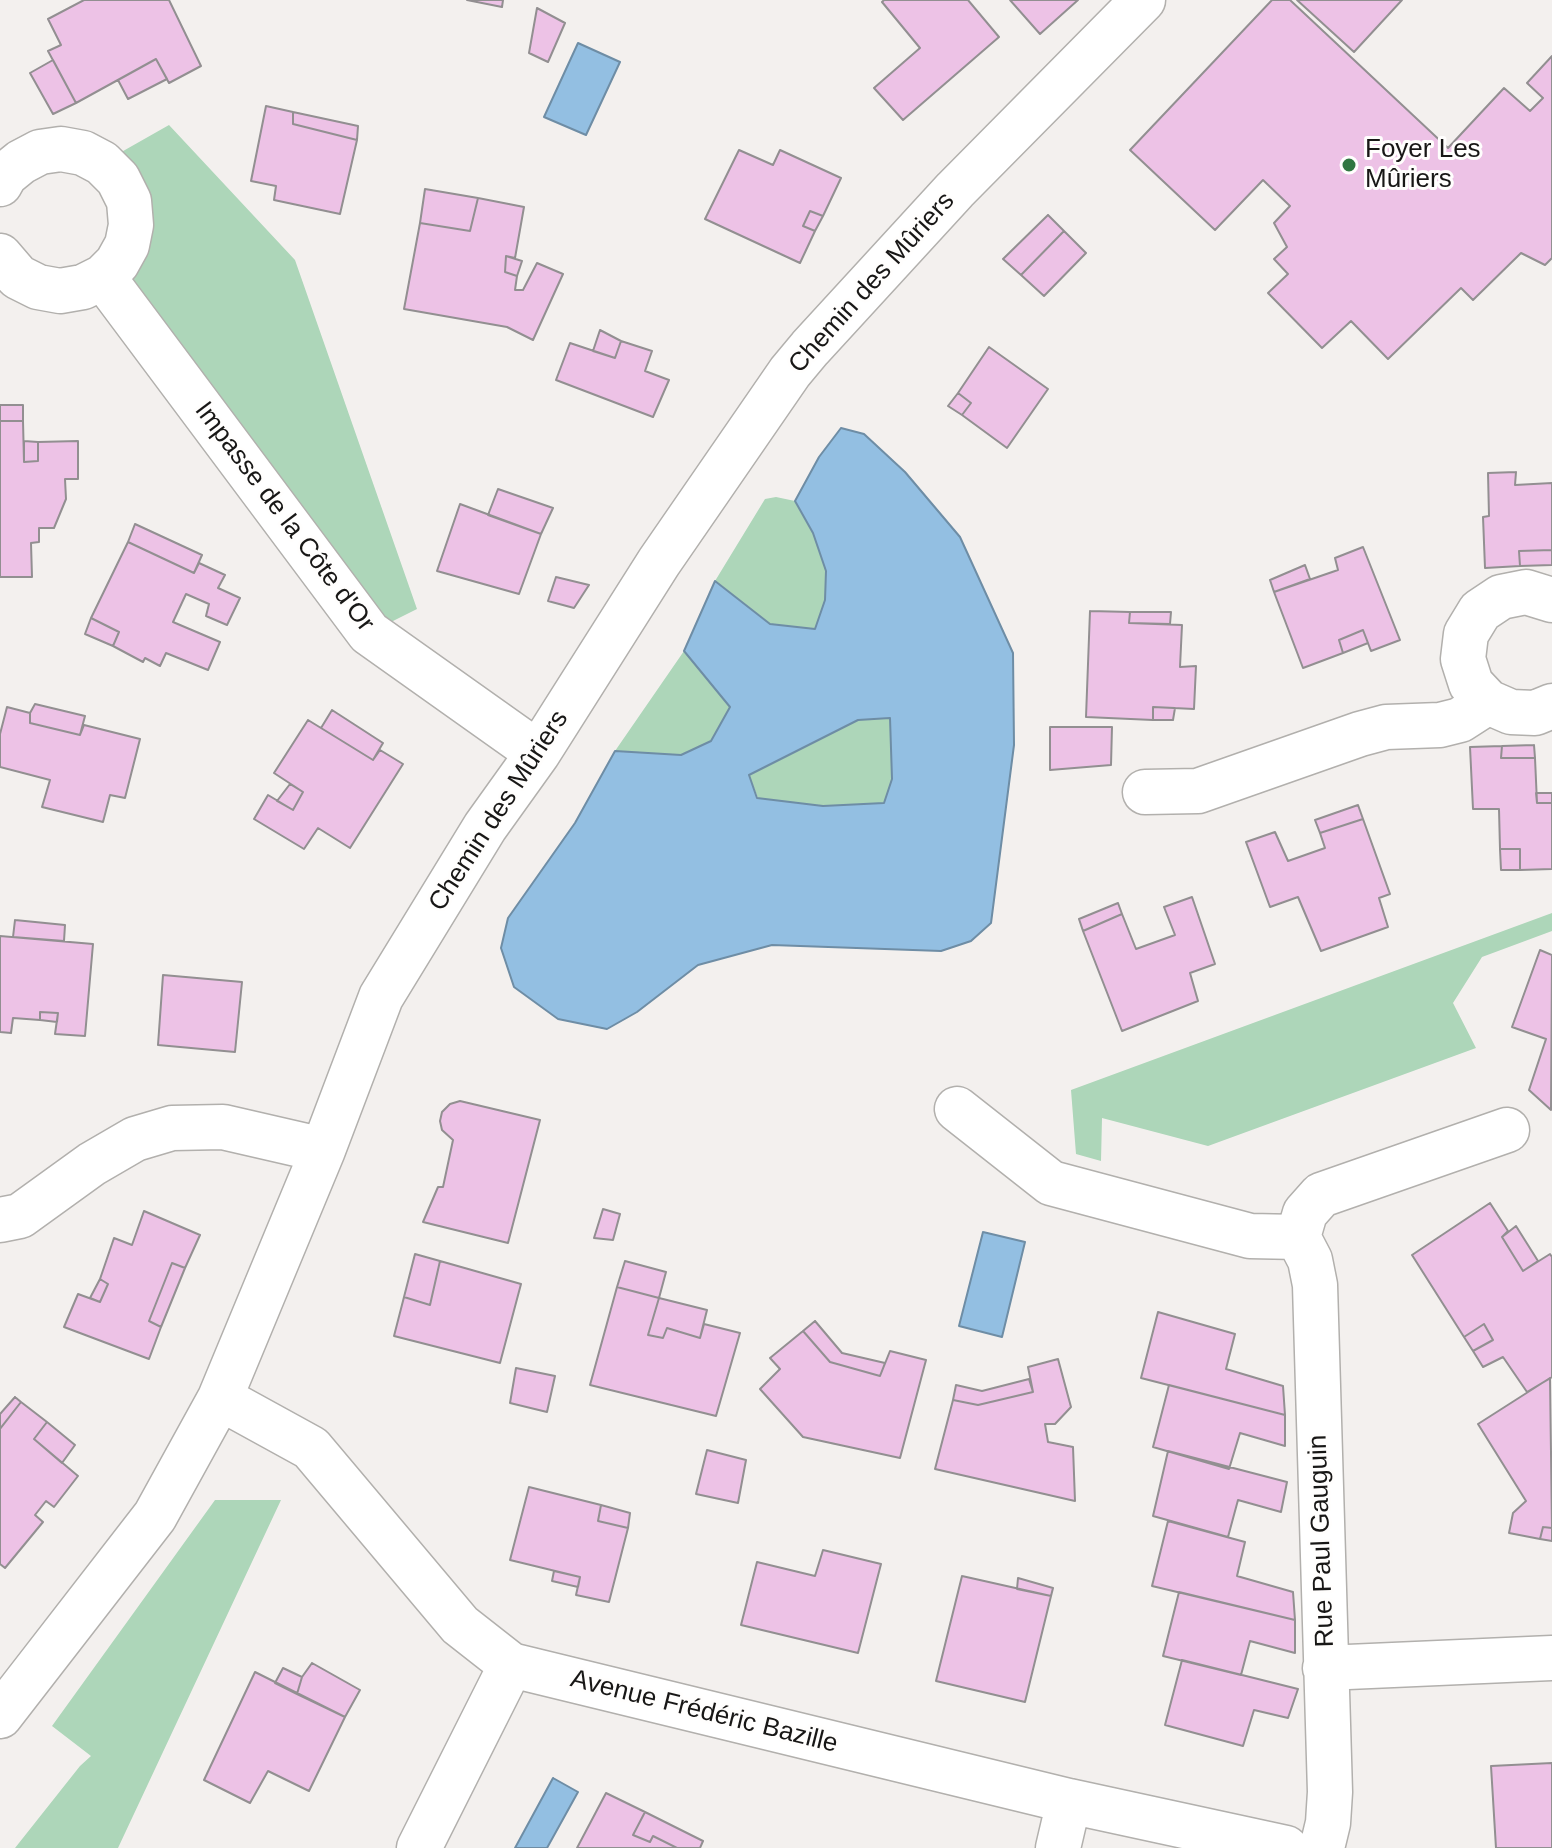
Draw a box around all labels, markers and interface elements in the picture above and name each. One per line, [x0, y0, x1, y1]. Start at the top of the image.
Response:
place label: Foyer Les Mûriers [1365, 134, 1481, 196]
marker: Foyer Les Mûriers [1340, 156, 1358, 174]
street label: Chemin des Mûriers [783, 186, 961, 380]
street label: Impasse de la Côte d'Or [187, 396, 381, 638]
street label: Chemin des Mûriers [423, 705, 575, 917]
street label: Rue Paul Gauguin [1303, 1434, 1341, 1648]
street label: Avenue Frédéric Bazille [567, 1664, 841, 1760]

